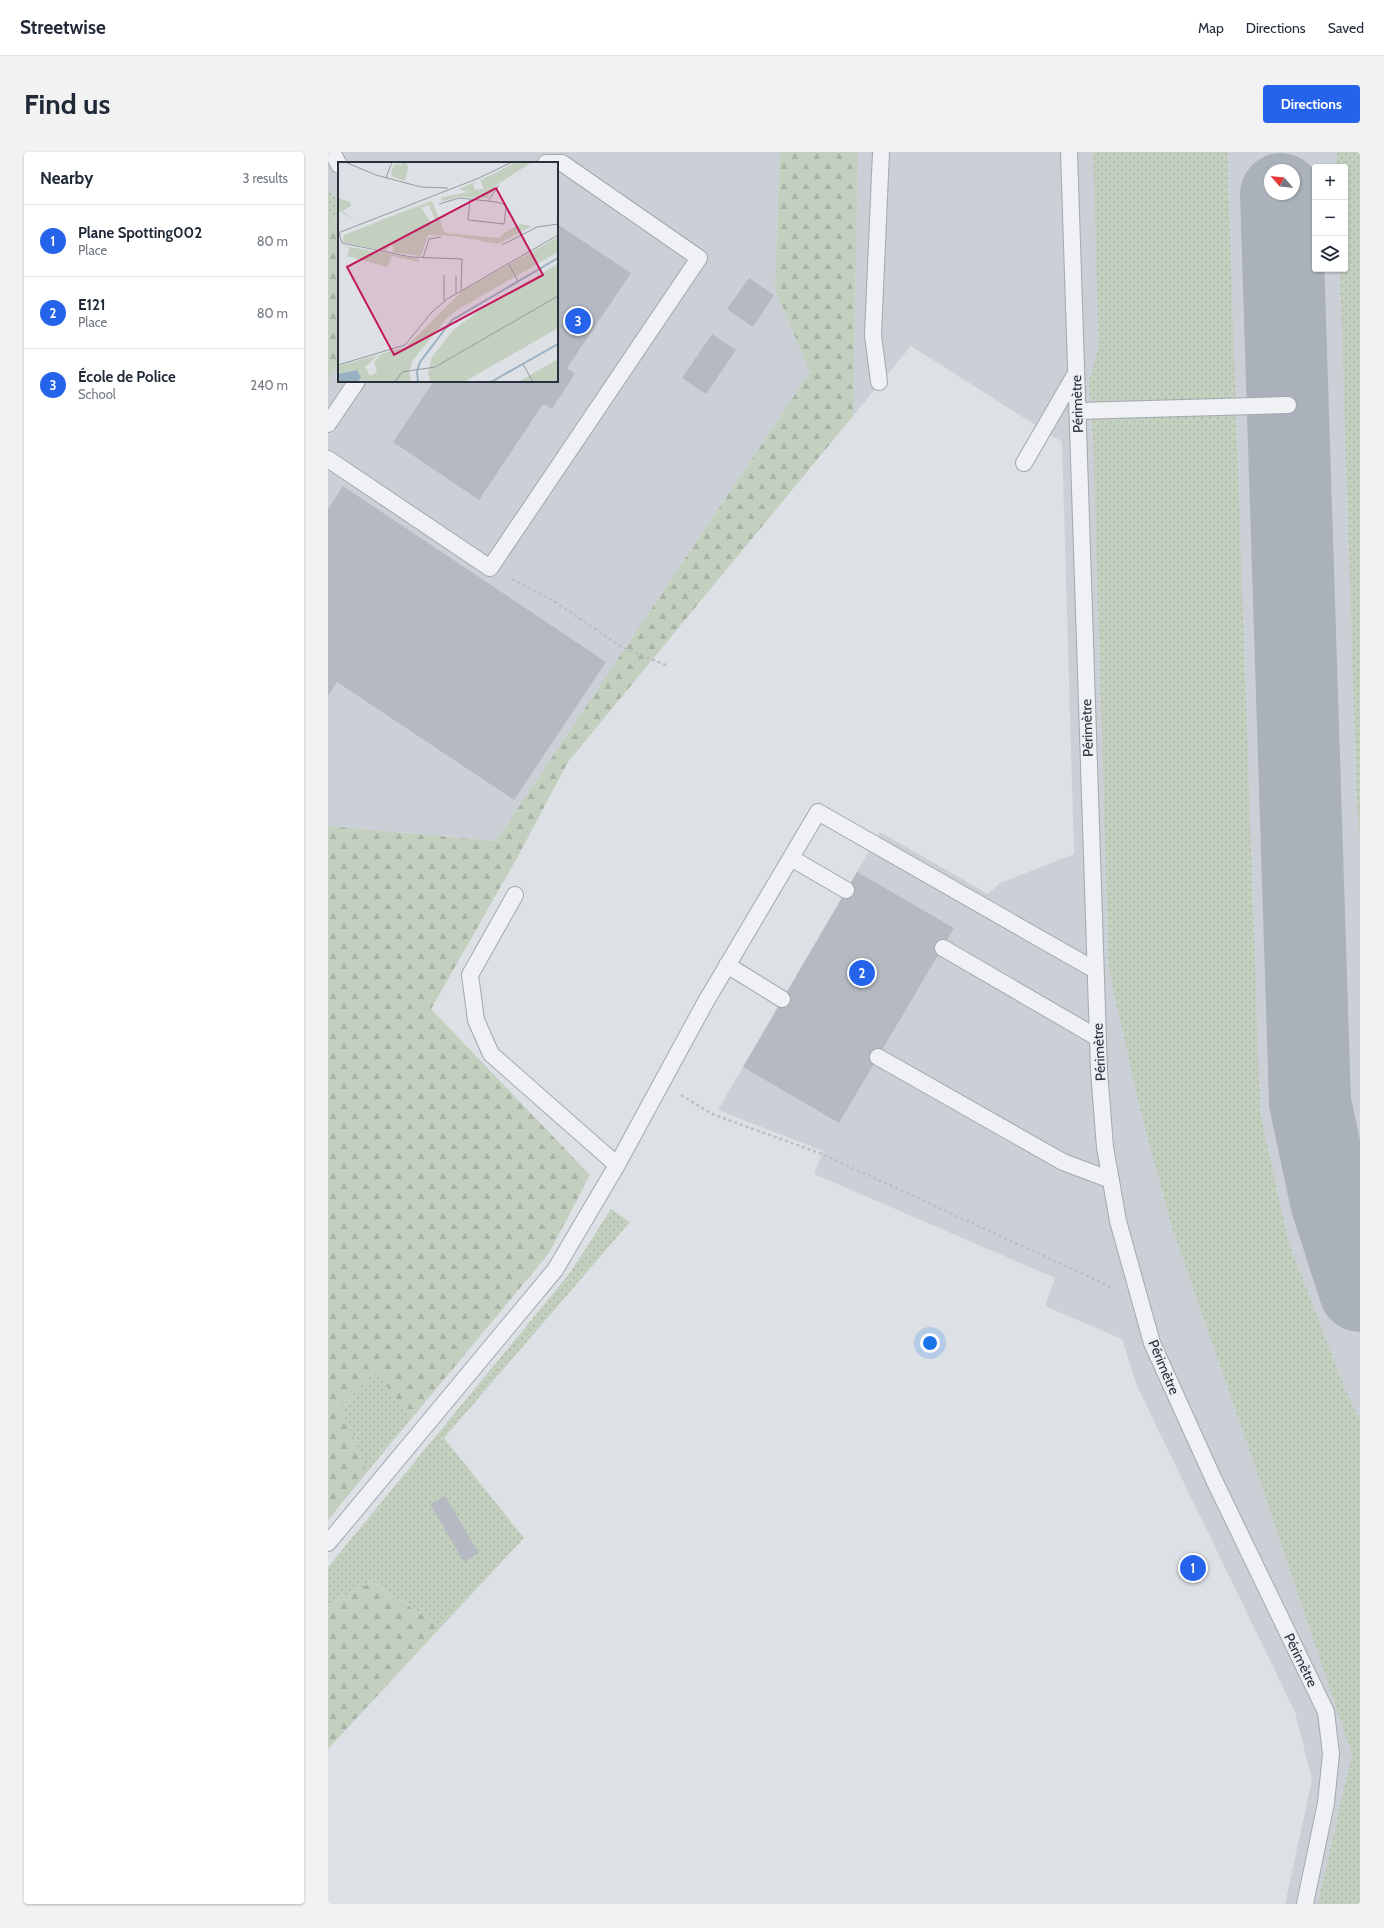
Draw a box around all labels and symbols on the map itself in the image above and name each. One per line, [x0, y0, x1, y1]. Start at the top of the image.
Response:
inset map [338, 162, 558, 382]
north arrow [1264, 164, 1300, 200]
pin: 3 [565, 306, 591, 336]
street label: Périmètre [1067, 375, 1087, 433]
street label: Périmètre [1077, 699, 1097, 757]
pin: 2 [849, 958, 875, 988]
street label: Périmètre [1088, 1023, 1110, 1081]
your location [920, 1333, 940, 1353]
street label: Périmètre [1144, 1337, 1184, 1397]
pin: 1 [1180, 1553, 1206, 1583]
street label: Périmètre [1280, 1630, 1322, 1690]

